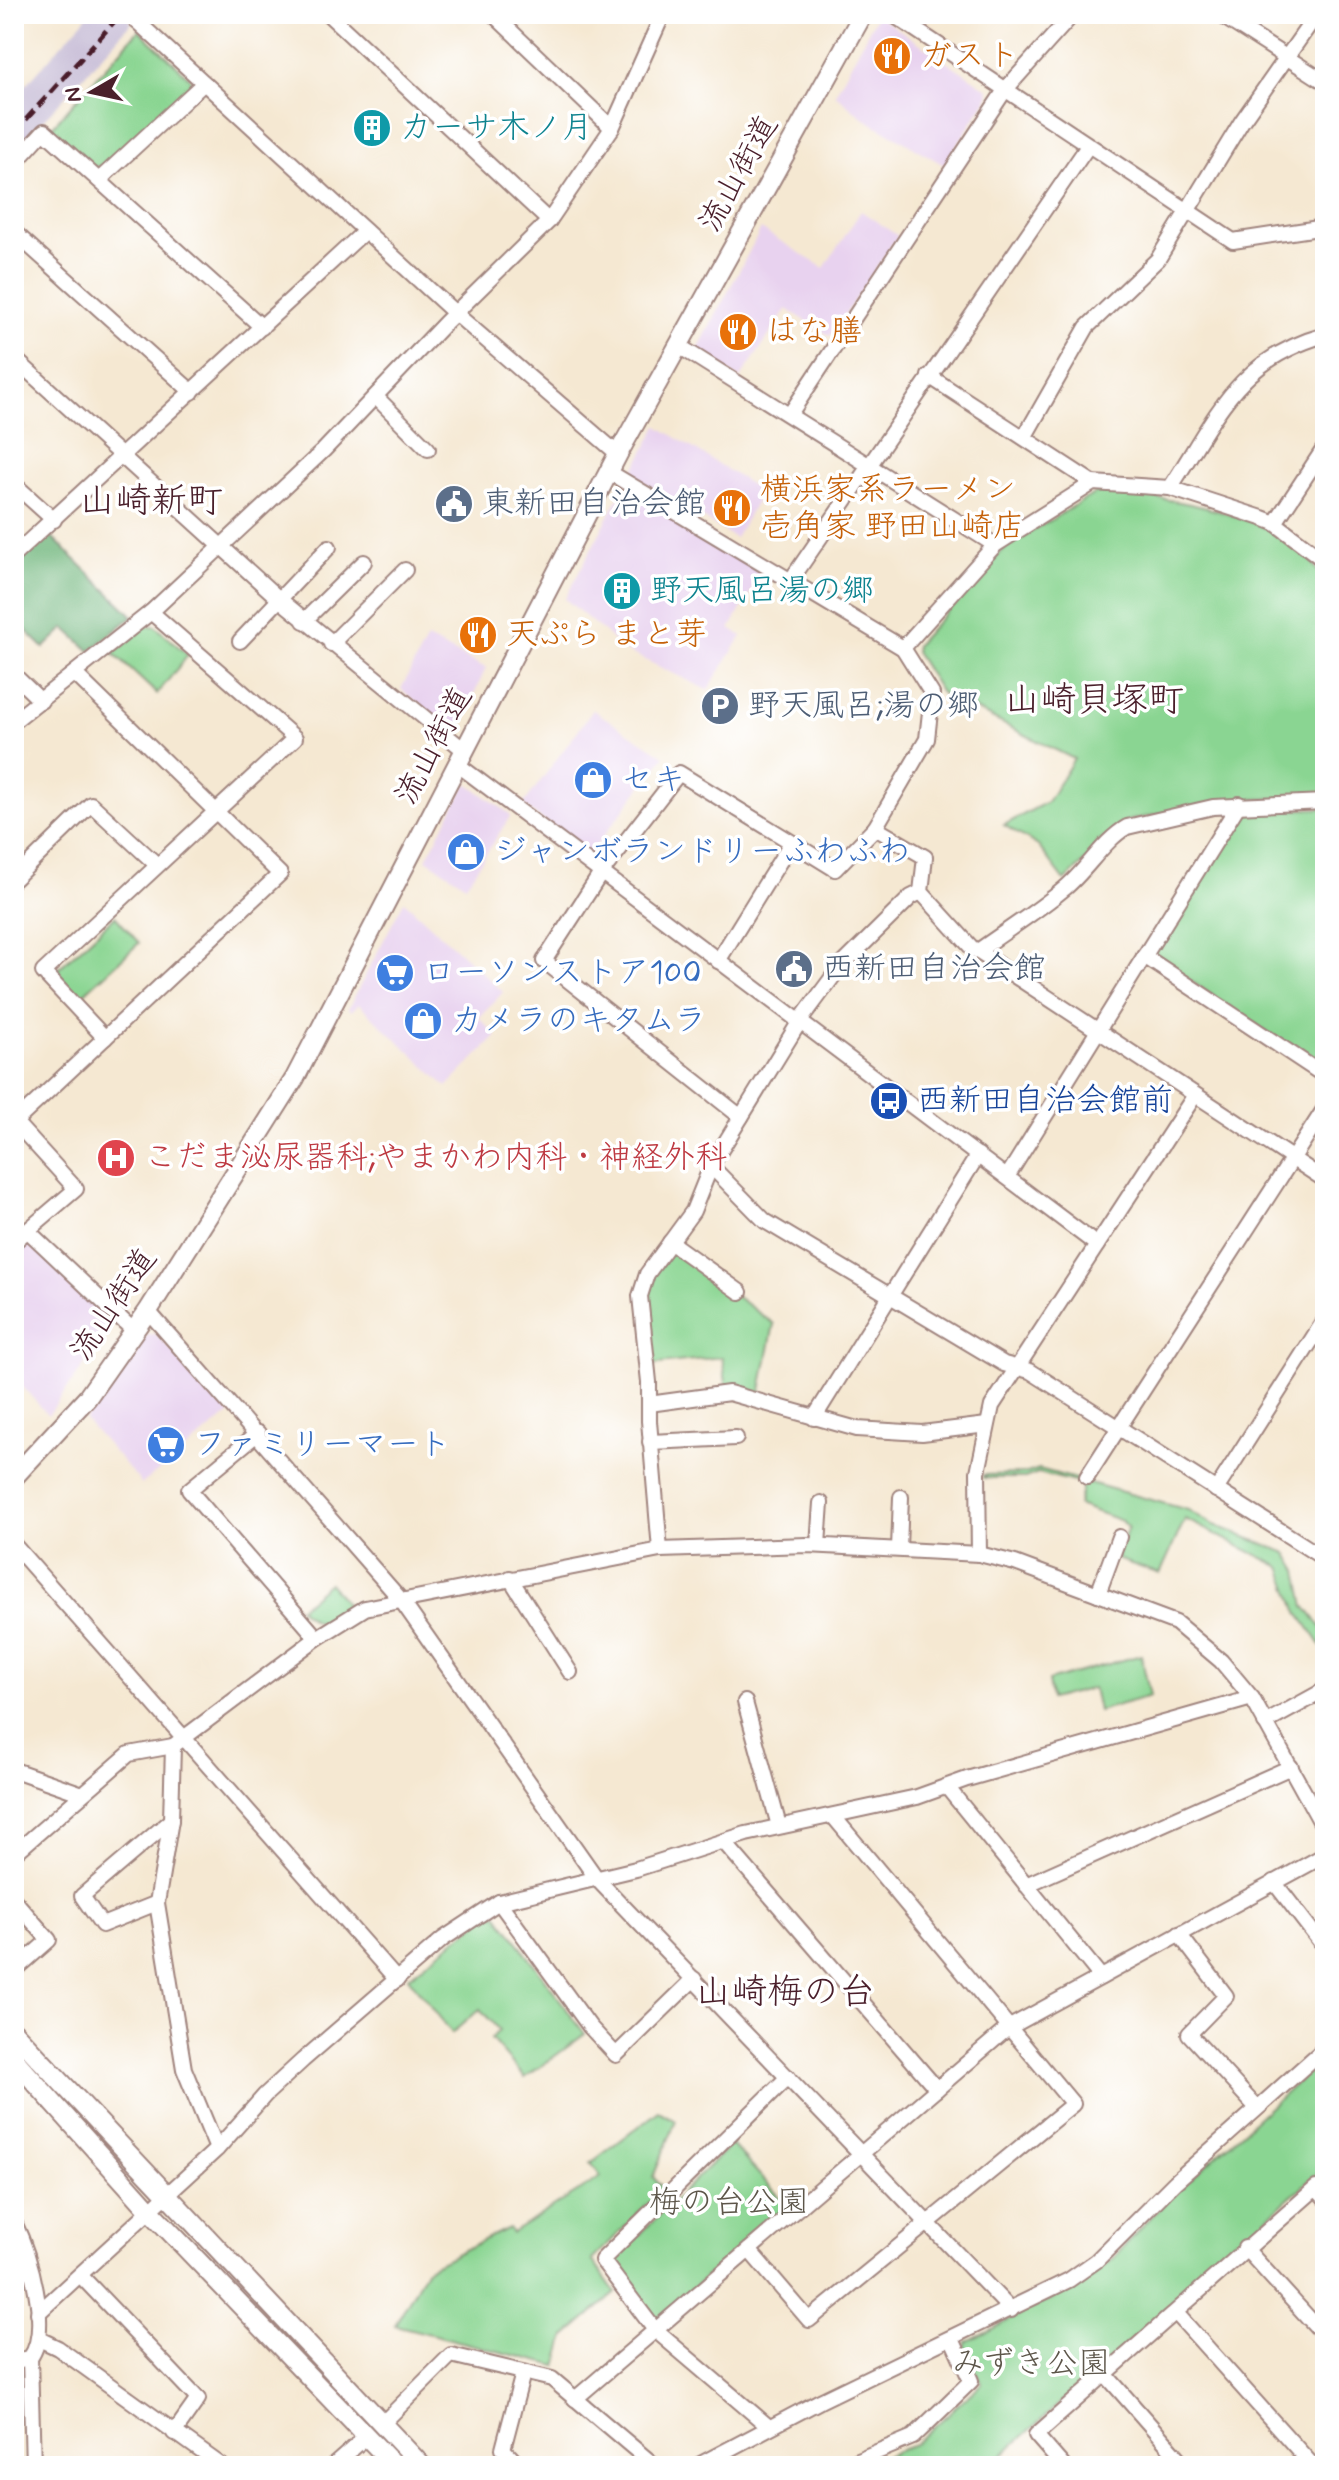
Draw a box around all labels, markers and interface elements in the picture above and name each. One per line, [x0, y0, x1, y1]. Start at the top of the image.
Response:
restaurant icon: ガスト [871, 35, 913, 77]
place label: ガスト [920, 35, 1019, 77]
north arrow [52, 52, 132, 132]
text: N [59, 85, 89, 104]
building icon: カーサ木ノ月 [351, 107, 393, 149]
place label: カーサ木ノ月 [400, 107, 593, 149]
street label: 流山街道 [690, 108, 788, 240]
restaurant icon: はな膳 [717, 311, 759, 353]
place label: はな膳 [766, 311, 862, 353]
place label: 横浜家系ラーメン 壱角家 野田山崎店 [760, 469, 1025, 548]
district label: 山崎新町 [79, 479, 223, 526]
public building icon: 東新田自治会館 [433, 483, 475, 525]
place label: 東新田自治会館 [482, 483, 706, 525]
restaurant icon: 横浜家系ラーメン 壱角家 野田山崎店 [711, 487, 753, 529]
building icon: 野天風呂湯の郷 [601, 570, 643, 612]
place label: 野天風呂湯の郷 [650, 570, 874, 612]
restaurant icon: 天ぷら まと芽 [457, 614, 499, 656]
place label: 天ぷら まと芽 [506, 614, 707, 656]
district label: 山崎貝塚町 [1004, 678, 1184, 725]
street label: 流山街道 [385, 680, 483, 812]
parking icon: 野天風呂;湯の郷 [699, 685, 741, 727]
place label: 野天風呂;湯の郷 [748, 685, 979, 727]
shop icon: セキ [572, 759, 614, 801]
place label: セキ [621, 759, 685, 801]
shop icon: ジャンボランドリーふわふわ [445, 831, 487, 873]
place label: ジャンボランドリーふわふわ [494, 831, 911, 873]
public building icon: 西新田自治会館 [773, 948, 815, 990]
place label: 西新田自治会館 [822, 948, 1046, 990]
supermarket icon: ローソンストア100 [374, 952, 416, 994]
place label: ローソンストア100 [423, 952, 701, 994]
shop icon: カメラのキタムラ [402, 1000, 444, 1042]
place label: カメラのキタムラ [451, 1000, 706, 1042]
bus stop icon: 西新田自治会館前 [868, 1080, 910, 1122]
place label: 西新田自治会館前 [917, 1080, 1173, 1122]
hospital icon: こだま泌尿器科;やまかわ内科・神経外科 [95, 1137, 137, 1179]
place label: こだま泌尿器科;やまかわ内科・神経外科 [144, 1137, 727, 1179]
street label: 流山街道 [61, 1240, 167, 1370]
supermarket icon: ファミリーマート [145, 1424, 187, 1466]
place label: ファミリーマート [194, 1424, 451, 1466]
district label: 山崎梅の台 [695, 1970, 875, 2017]
park label: 梅の台公園 [649, 2182, 809, 2224]
park label: みずき公園 [952, 2343, 1110, 2385]

